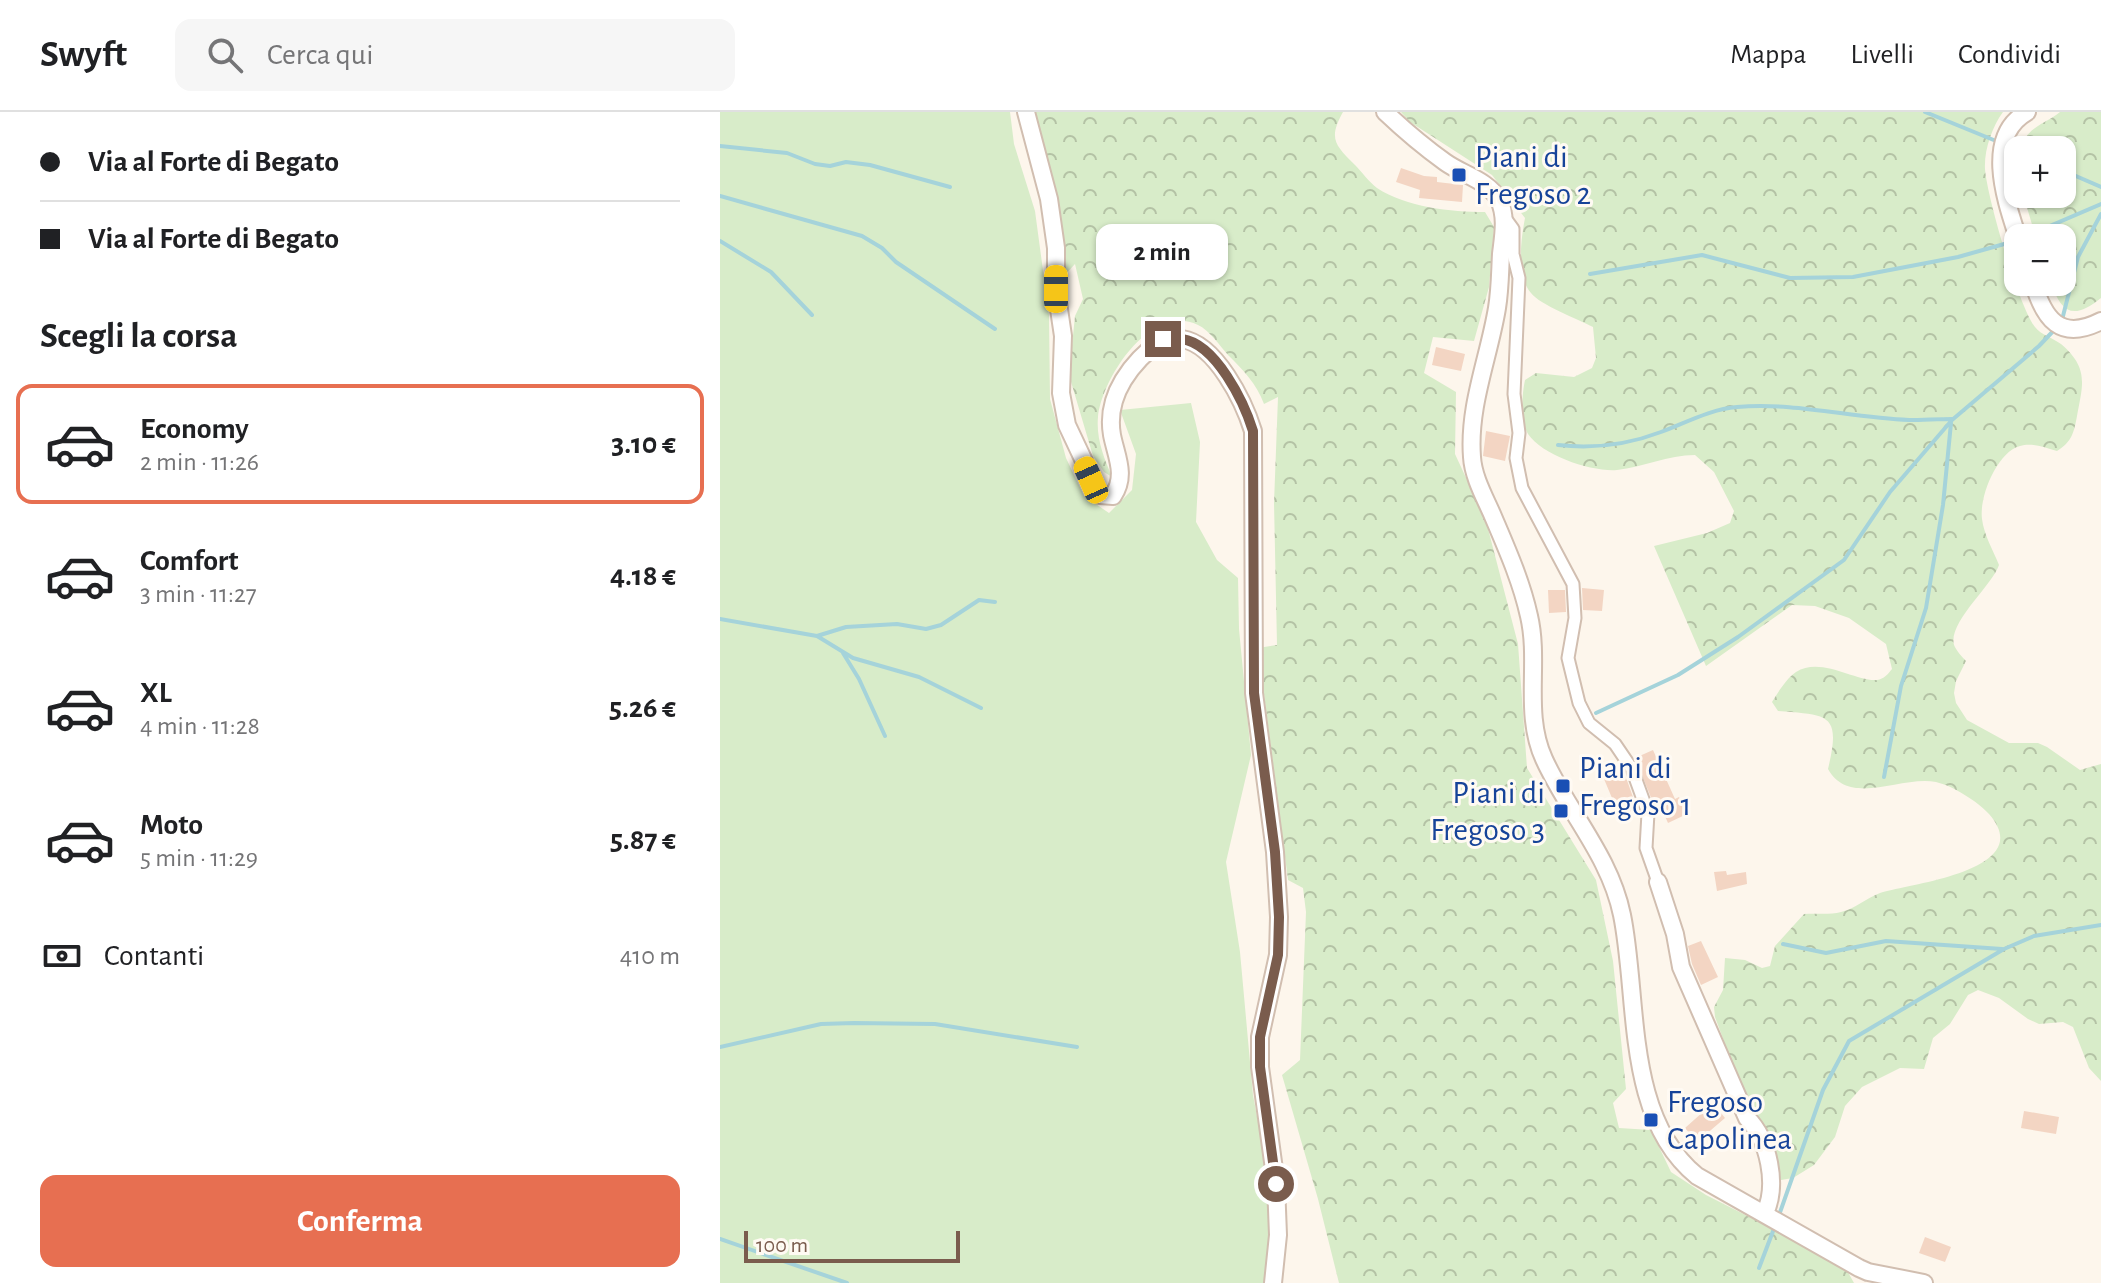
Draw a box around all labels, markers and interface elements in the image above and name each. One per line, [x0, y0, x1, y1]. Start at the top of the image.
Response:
search box [175, 19, 735, 91]
icon: search [203, 33, 247, 77]
text: Swyft [40, 36, 127, 74]
text: Cerca qui [267, 40, 373, 70]
text: Mappa [1730, 41, 1807, 69]
text: Livelli [1851, 41, 1914, 69]
text: Condividi [1958, 41, 2061, 69]
map controls [2004, 136, 2076, 296]
button: + [2004, 136, 2076, 208]
place label: Piani di Fregoso 2 [1475, 141, 1591, 210]
text: Via al Forte di Begato [88, 147, 339, 177]
marker: Piani di Fregoso 2 [1450, 166, 1468, 184]
callout: 2 min [1097, 223, 1229, 279]
text: Via al Forte di Begato [88, 224, 339, 254]
button: − [2004, 224, 2076, 296]
text: 2 min [1133, 239, 1191, 265]
car [1044, 265, 1068, 313]
text: Scegli la corsa [40, 318, 237, 354]
route end [1145, 321, 1181, 357]
icon: car [44, 408, 116, 480]
text: Economy [140, 414, 249, 444]
text: 3.10 € [611, 429, 676, 459]
text: 2 min · 11:26 [140, 449, 259, 475]
car [1070, 453, 1112, 507]
icon: car [44, 540, 116, 612]
text: Comfort [140, 546, 239, 576]
text: 4.18 € [610, 561, 676, 591]
text: 3 min · 11:27 [140, 581, 257, 607]
icon: car [44, 672, 116, 744]
text: XL [140, 678, 172, 708]
text: 5.26 € [609, 693, 676, 723]
text: 4 min · 11:28 [140, 713, 260, 739]
place label: Piani di Fregoso 1 [1579, 752, 1692, 821]
place label: Piani di Fregoso 3 [1430, 777, 1545, 846]
marker: Piani di Fregoso 1 [1554, 777, 1572, 795]
marker: Piani di Fregoso 3 [1552, 802, 1570, 820]
icon: car [44, 804, 116, 876]
text: Moto [140, 810, 203, 840]
text: 5.87 € [610, 825, 676, 855]
text: 5 min · 11:29 [140, 845, 258, 871]
icon: cash [40, 934, 84, 978]
text: Contanti [104, 941, 204, 971]
text: 410 m [620, 943, 680, 969]
place label: Fregoso Capolinea [1667, 1086, 1792, 1155]
marker: Fregoso Capolinea [1642, 1111, 1660, 1129]
route start [1258, 1166, 1294, 1202]
button: Conferma [40, 1175, 680, 1267]
scale bar [744, 1227, 960, 1263]
text: 100 m [756, 1234, 808, 1256]

